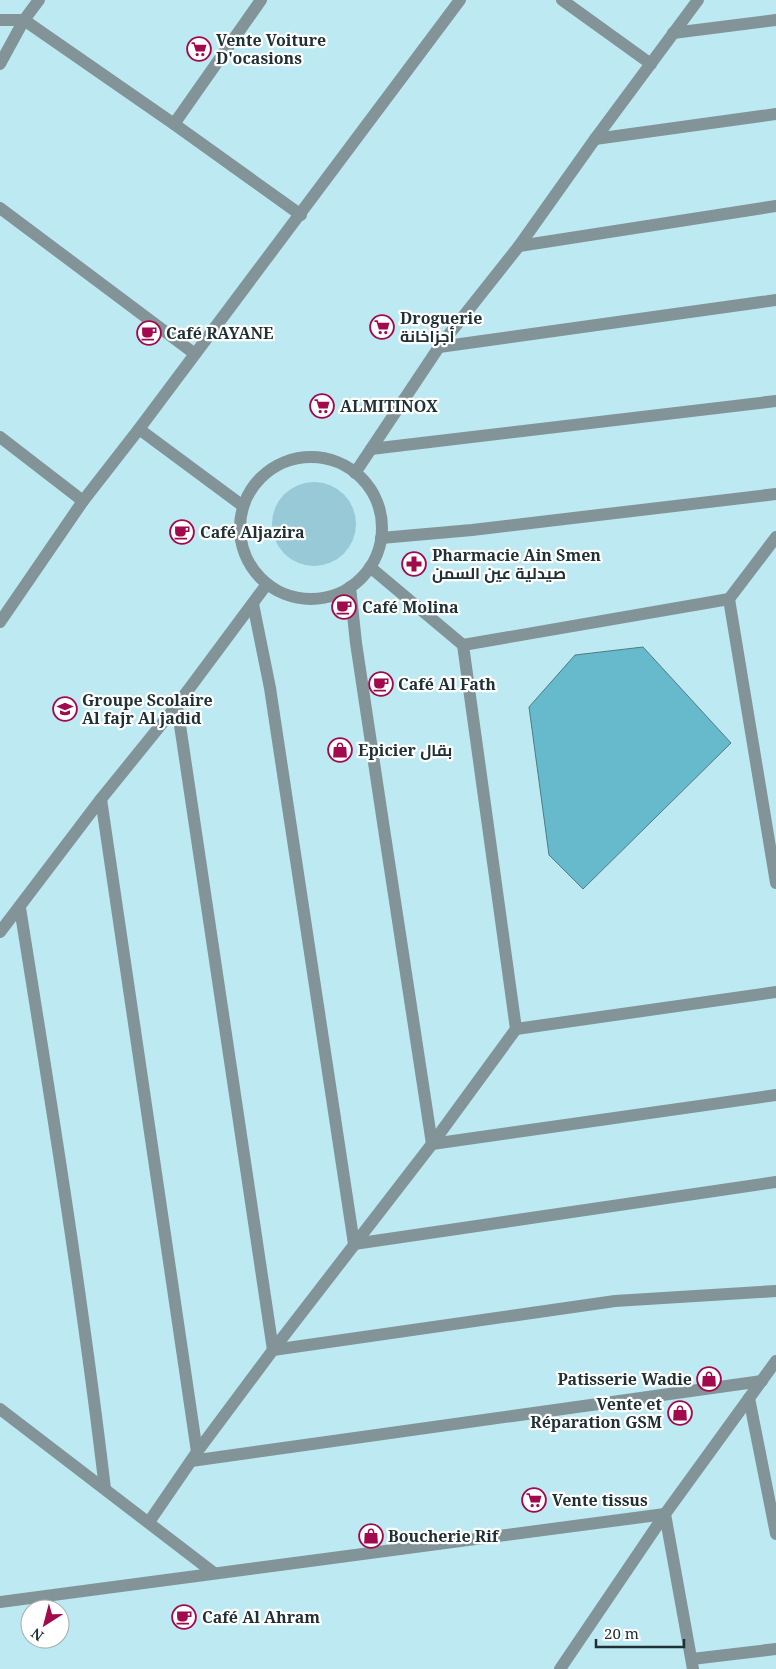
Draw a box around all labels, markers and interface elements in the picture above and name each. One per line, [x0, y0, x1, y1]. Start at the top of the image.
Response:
place label: Vente Voiture D'ocasions [216, 29, 326, 69]
supermarket icon: Vente Voiture D'ocasions [186, 36, 212, 62]
place label: Droguerie أجزاخانة [400, 307, 482, 347]
supermarket icon: Droguerie أجزاخانة [369, 314, 395, 340]
cafe icon: Café RAYANE [136, 320, 162, 346]
place label: Café RAYANE [166, 322, 274, 344]
supermarket icon: ALMITINOX [309, 393, 335, 419]
place label: ALMITINOX [340, 395, 438, 417]
cafe icon: Café Aljazira [169, 519, 195, 545]
place label: Café Aljazira [200, 521, 305, 543]
place label: Pharmacie Ain Smen صيدلية عين السمن [432, 544, 601, 584]
pharmacy icon: Pharmacie Ain Smen صيدلية عين السمن [401, 551, 427, 577]
cafe icon: Café Molina [331, 594, 357, 620]
place label: Café Molina [362, 596, 459, 618]
cafe icon: Café Al Fath [368, 671, 394, 697]
place label: Café Al Fath [398, 673, 496, 695]
place label: Groupe Scolaire Al fajr Al jadid [82, 689, 213, 729]
school or university icon: Groupe Scolaire Al fajr Al jadid [52, 696, 78, 722]
shop icon: Epicier بقال [327, 737, 353, 763]
place label: Epicier بقال [358, 739, 452, 761]
shop icon: Patisserie Wadie [696, 1366, 722, 1392]
place label: Patisserie Wadie [557, 1368, 692, 1390]
place label: Vente et Réparation GSM [530, 1393, 663, 1433]
shop icon: Vente et Réparation GSM [667, 1400, 693, 1426]
supermarket icon: Vente tissus [521, 1487, 547, 1513]
place label: Vente tissus [552, 1489, 648, 1511]
shop icon: Boucherie Rif [358, 1523, 384, 1549]
place label: Boucherie Rif [388, 1525, 500, 1547]
north arrow [20, 1599, 70, 1649]
cafe icon: Café Al Ahram [171, 1604, 197, 1630]
place label: Café Al Ahram [202, 1606, 320, 1628]
scale bar [596, 1616, 684, 1648]
text: 20 m [604, 1623, 639, 1643]
text: N [27, 1624, 47, 1646]

